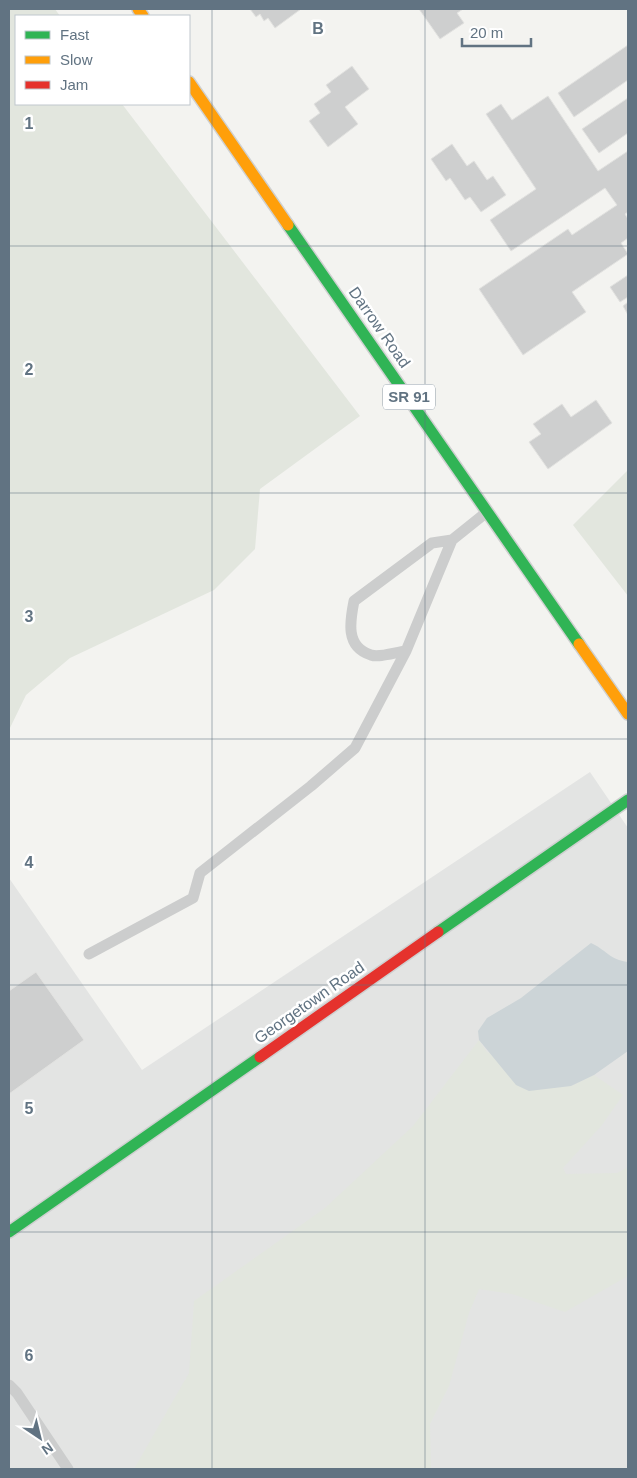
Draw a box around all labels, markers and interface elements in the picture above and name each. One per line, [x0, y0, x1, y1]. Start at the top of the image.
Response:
legend [15, 15, 190, 105]
scale bar [462, 15, 531, 47]
text: B [312, 20, 324, 37]
text: 20 m [470, 24, 503, 41]
text: Fast [60, 26, 90, 43]
text: Slow [60, 51, 93, 68]
text: Jam [60, 76, 88, 93]
text: 1 [25, 115, 34, 132]
street label: Darrow Road [346, 284, 414, 371]
text: 2 [25, 361, 34, 378]
road number: SR 91 [383, 384, 435, 410]
text: 3 [25, 608, 34, 625]
text: 4 [25, 854, 34, 871]
street label: Georgetown Road [251, 958, 367, 1047]
text: 5 [25, 1100, 34, 1117]
text: 6 [25, 1347, 34, 1364]
north arrow [15, 1413, 65, 1463]
text: N [39, 1439, 56, 1458]

